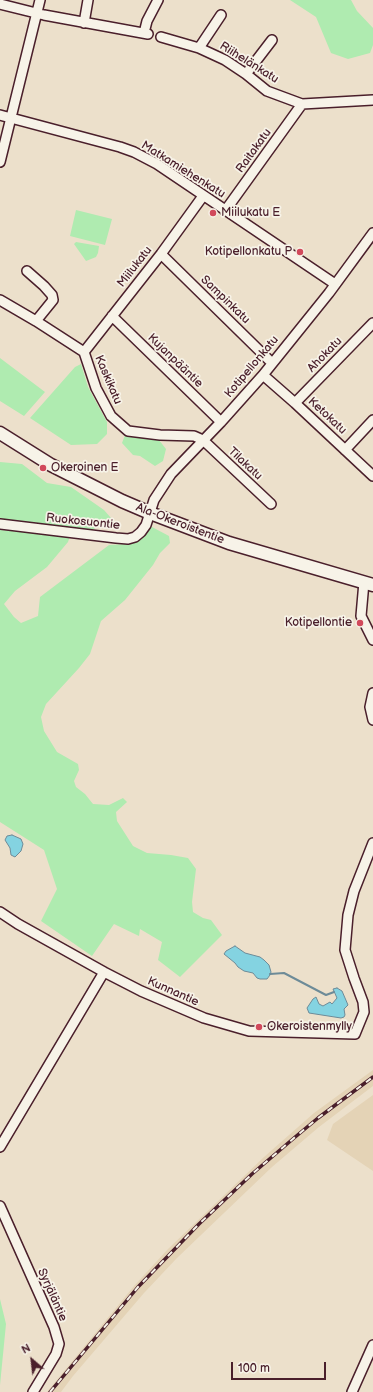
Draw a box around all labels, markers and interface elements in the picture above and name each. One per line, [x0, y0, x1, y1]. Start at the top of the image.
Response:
street label: Riihelänkatu [217, 39, 281, 87]
street label: Raitakatu [233, 126, 275, 176]
street label: Matkamiehenkatu [138, 138, 228, 202]
place label: Miilukatu E [221, 206, 280, 220]
marker: Miilukatu E [208, 208, 218, 218]
street label: Miilukatu [115, 244, 155, 290]
place label: Kotipellonkatu P [205, 245, 292, 259]
marker: Kotipellonkatu P [295, 247, 305, 257]
street label: Sampinkatu [197, 273, 253, 327]
street label: Kujanpääntie [144, 331, 206, 391]
street label: Kotipellonkatu [222, 333, 282, 401]
street label: Ahokatu [305, 334, 345, 376]
street label: Kaskikatu [91, 353, 125, 407]
street label: Ketokatu [305, 394, 349, 438]
street label: Tilakatu [225, 445, 265, 483]
place label: Okeroinen E [51, 461, 118, 475]
marker: Okeroinen E [38, 463, 48, 473]
street label: Ala-Okeroistentie [134, 501, 226, 547]
street label: Ruokosuontie [45, 511, 121, 533]
place label: Kotipellontie [285, 616, 352, 630]
marker: Kotipellontie [355, 618, 365, 628]
street label: Kunnantie [145, 974, 201, 1010]
place label: Okeroistenmylly [267, 1020, 352, 1034]
marker: Okeroistenmylly [254, 1022, 264, 1032]
street label: Syrjäläntie [34, 1266, 70, 1324]
north arrow [12, 1340, 52, 1380]
text: N [19, 1341, 33, 1357]
scale bar [233, 1354, 328, 1380]
text: 100 m [238, 1361, 270, 1376]

